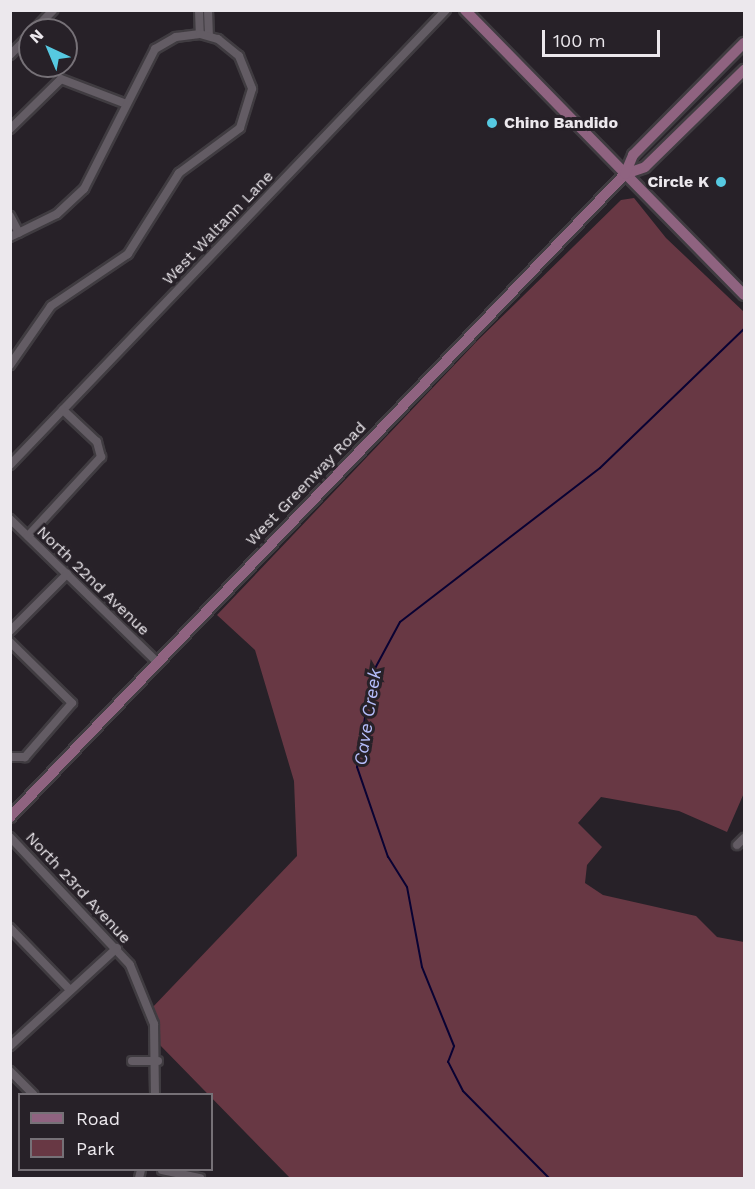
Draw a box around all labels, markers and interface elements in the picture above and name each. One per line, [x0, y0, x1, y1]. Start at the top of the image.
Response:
north arrow [18, 18, 78, 78]
scale bar [545, 18, 664, 56]
text: N [26, 25, 47, 47]
text: 100 m [553, 30, 606, 51]
place label: Chino Bandido [504, 113, 618, 133]
marker: Chino Bandido [485, 116, 499, 130]
street label: West Waltann Lane [158, 167, 278, 289]
place label: Circle K [647, 172, 709, 192]
marker: Circle K [714, 175, 728, 189]
street label: West Greenway Road [242, 418, 370, 550]
street label: North 22nd Avenue [32, 522, 154, 640]
water label: Cave Creek [350, 667, 386, 767]
street label: North 23rd Avenue [21, 828, 135, 948]
legend [18, 1093, 213, 1171]
text: Road [76, 1108, 120, 1129]
text: Park [76, 1138, 115, 1159]

